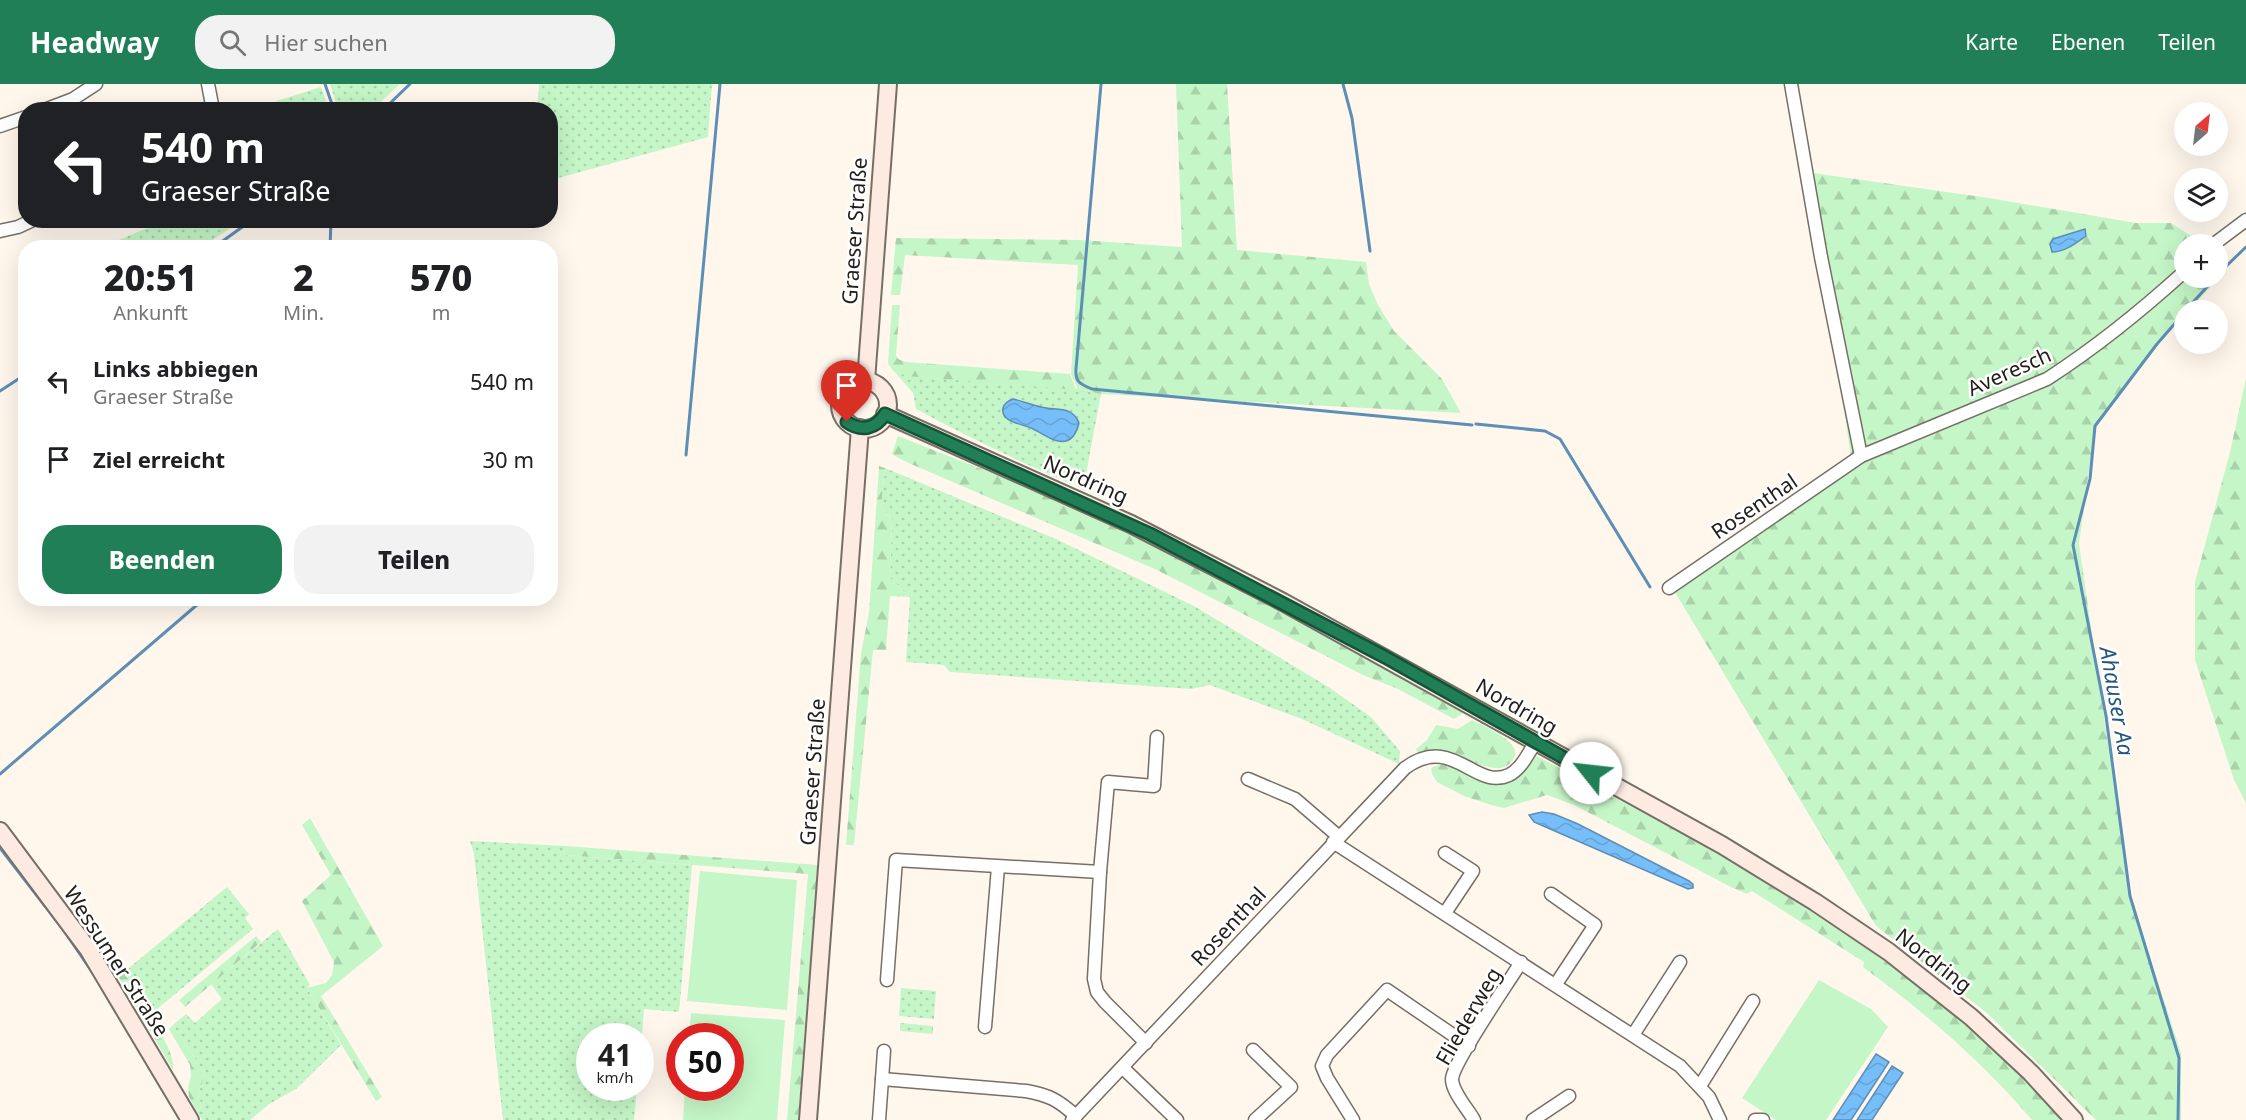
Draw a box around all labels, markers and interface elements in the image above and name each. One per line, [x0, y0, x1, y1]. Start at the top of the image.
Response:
search box [195, 15, 615, 69]
text: Headway [30, 23, 159, 61]
icon: search [216, 26, 249, 59]
text: Hier suchen [264, 27, 388, 57]
text: Karte [1965, 28, 2018, 56]
text: Ebenen [2051, 28, 2125, 56]
text: Teilen [2158, 28, 2216, 56]
north arrow [2174, 102, 2228, 156]
map controls [2174, 102, 2228, 354]
text: 540 m [141, 118, 265, 175]
icon: left [42, 126, 120, 204]
street label: Graeser Straße [835, 156, 873, 306]
button: layers [2174, 168, 2228, 222]
text: Graeser Straße [141, 172, 331, 209]
button: + [2174, 234, 2228, 288]
text: 20:51 [104, 253, 197, 302]
text: 2 [293, 253, 314, 302]
text: 570 [410, 253, 472, 302]
text: Ankunft [113, 299, 188, 326]
text: Min. [283, 299, 324, 326]
text: m [432, 299, 450, 326]
button: − [2174, 300, 2228, 354]
street label: Averesch [1963, 340, 2055, 402]
text: Links abbiegen [93, 353, 259, 383]
pin [821, 360, 872, 422]
icon: left [42, 365, 75, 398]
text: 540 m [470, 366, 534, 396]
icon: arrive [830, 369, 863, 402]
text: Graeser Straße [93, 383, 233, 410]
icon: arrive [42, 443, 75, 476]
text: Ziel erreicht [93, 444, 225, 474]
text: 30 m [483, 444, 534, 474]
street label: Nordring [1039, 448, 1133, 510]
street label: Rosenthal [1705, 467, 1803, 545]
button: Beenden [42, 525, 282, 594]
button: Teilen [294, 525, 534, 594]
water label: Ahauser Aa [2093, 642, 2142, 758]
street label: Nordring [1471, 671, 1563, 741]
street label: Graeser Straße [793, 697, 831, 847]
position arrow [1559, 741, 1623, 805]
street label: Wessumer Straße [58, 880, 176, 1042]
street label: Rosenthal [1184, 880, 1272, 972]
street label: Nordring [1890, 921, 1978, 999]
street label: Fliederweg [1429, 962, 1507, 1070]
speed limit sign: 50 [666, 1023, 744, 1101]
text: 41 [598, 1034, 632, 1075]
text: km/h [597, 1067, 633, 1087]

